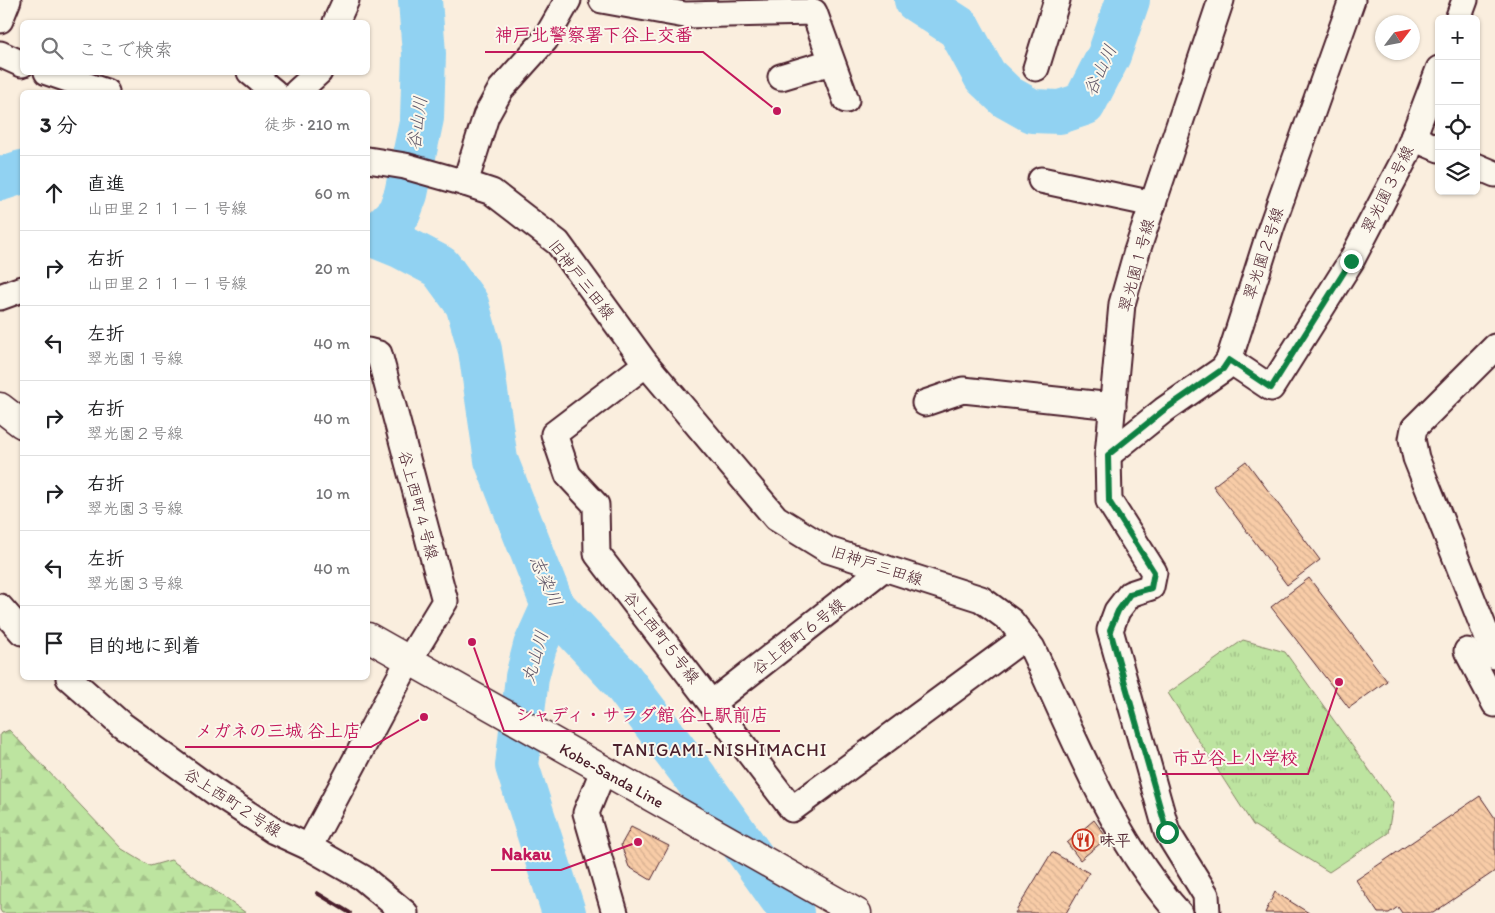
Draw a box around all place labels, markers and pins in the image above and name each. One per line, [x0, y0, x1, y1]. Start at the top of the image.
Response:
callout: 神戸北警察署下谷上交番 [485, 19, 703, 52]
callout: シャディ・サラダ館 谷上駅前店 [504, 698, 780, 731]
callout: メガネの三城 谷上店 [185, 714, 371, 747]
callout: 市立谷上小学校 [1162, 741, 1308, 774]
restaurant icon: 味平 [1071, 828, 1095, 852]
place label: 味平 [1099, 831, 1131, 850]
callout: Nakau [491, 837, 561, 870]

